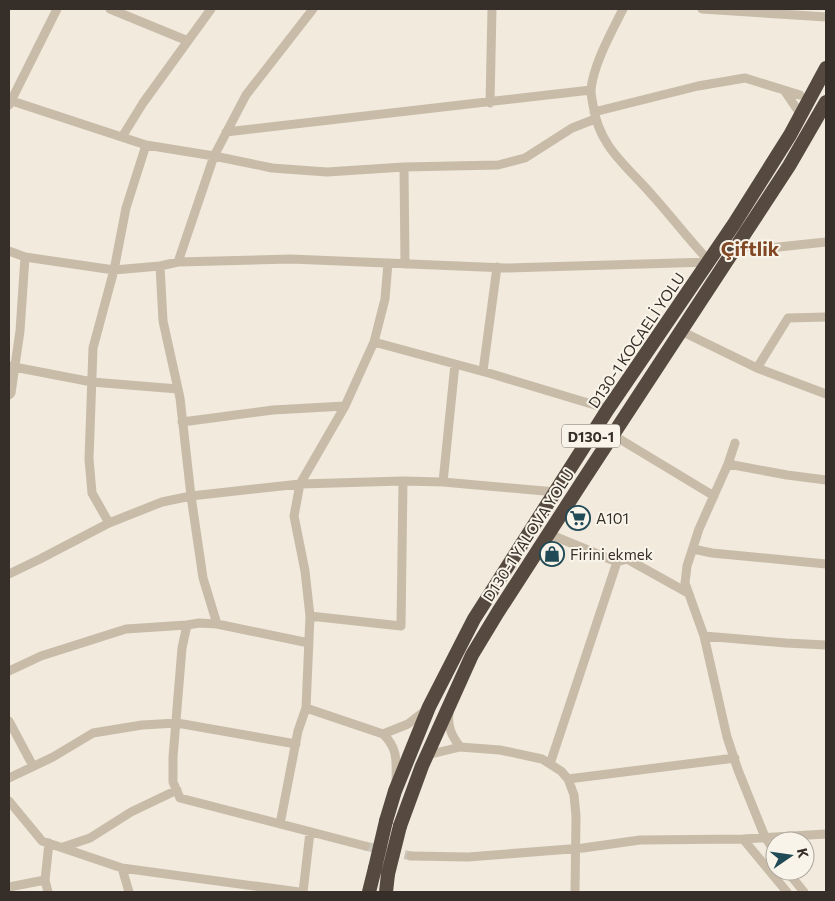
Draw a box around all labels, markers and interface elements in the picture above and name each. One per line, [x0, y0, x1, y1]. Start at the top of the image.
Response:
district label: Çiftlik [721, 236, 780, 260]
street label: D130-1 KOCAELİ YOLU [584, 269, 688, 411]
road number: D130-1 [562, 424, 620, 448]
street label: D130-1 YALOVA YOLU [479, 466, 577, 604]
supermarket icon: A101 [565, 505, 591, 531]
place label: A101 [596, 509, 629, 527]
shop icon: Firini ekmek [539, 541, 565, 567]
place label: Firini ekmek [570, 545, 653, 563]
north arrow [765, 831, 815, 881]
text: K [794, 846, 813, 860]

